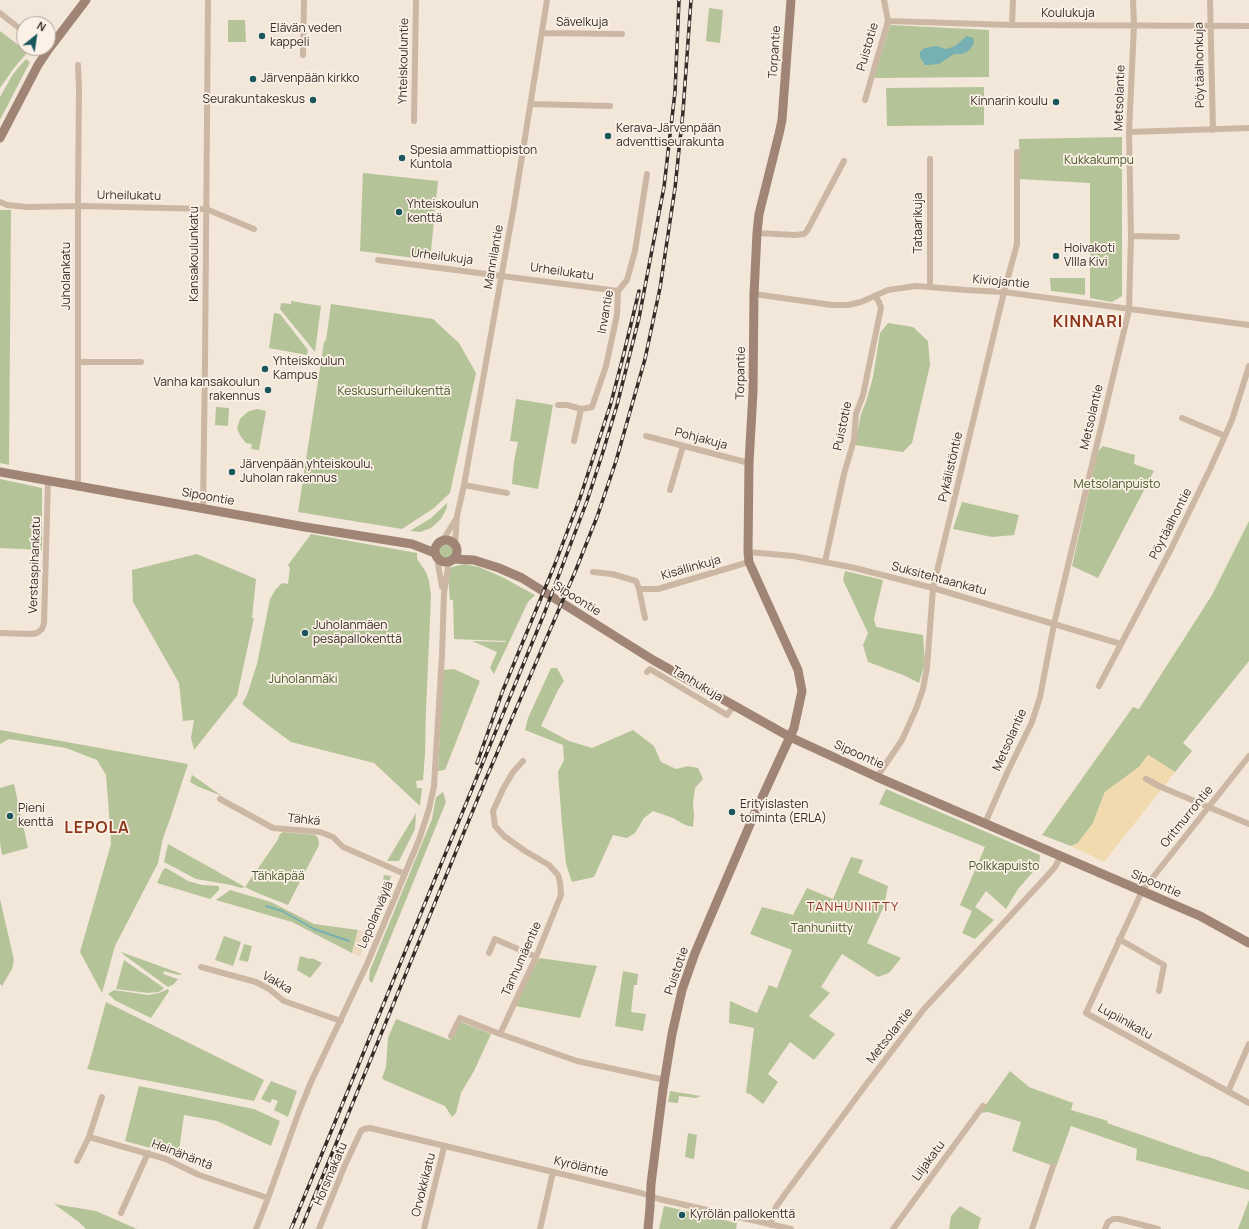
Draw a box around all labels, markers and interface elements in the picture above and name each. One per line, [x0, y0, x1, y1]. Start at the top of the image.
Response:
street label: Koulukuja [1041, 7, 1095, 21]
north arrow [16, 16, 56, 56]
street label: Sävelkuja [556, 16, 608, 30]
text: N [35, 18, 49, 35]
street label: Yhteiskouluntie [396, 18, 412, 104]
street label: Puistotie [854, 21, 882, 73]
place label: Elävän veden kappeli [270, 22, 342, 50]
street label: Pöytäalhonkuja [1192, 22, 1208, 108]
street label: Torpantie [766, 25, 784, 79]
marker: Elävän veden kappeli [257, 31, 267, 41]
street label: Metsolantie [1112, 65, 1128, 131]
place label: Järvenpään kirkko [261, 72, 359, 86]
marker: Järvenpään kirkko [248, 74, 258, 84]
place label: Seurakuntakeskus [203, 93, 305, 107]
marker: Seurakuntakeskus [308, 95, 318, 105]
place label: Kinnarin koulu [971, 95, 1048, 109]
marker: Kinnarin koulu [1051, 97, 1061, 107]
place label: Kerava-Järvenpään adventtiseurakunta [616, 122, 724, 150]
marker: Kerava-Järvenpään adventtiseurakunta [603, 131, 613, 141]
place label: Spesia ammattiopiston Kuntola [410, 144, 537, 172]
marker: Spesia ammattiopiston Kuntola [397, 153, 407, 163]
park label: Kukkakumpu [1064, 154, 1134, 168]
street label: Urheilukatu [97, 188, 161, 204]
street label: Tataarikuja [912, 192, 926, 254]
place label: Yhteiskoulun kenttä [407, 198, 479, 226]
street label: Kansakoulunkatu [188, 206, 202, 302]
marker: Yhteiskoulun kenttä [394, 207, 404, 217]
street label: Mannilantie [481, 224, 507, 290]
street label: Juholankatu [60, 242, 74, 310]
place label: Hoivakoti VIlla Kivi [1064, 242, 1115, 270]
street label: Urheilukuja [410, 246, 474, 268]
marker: Hoivakoti VIlla Kivi [1051, 251, 1061, 261]
street label: Urheilukatu [529, 260, 595, 284]
street label: Kiviojantie [972, 272, 1030, 292]
street label: Invantie [595, 289, 617, 335]
district label: KINNARI [1053, 313, 1123, 333]
street label: Torpantie [733, 346, 749, 400]
place label: Yhteiskoulun Kampus [273, 355, 345, 383]
marker: Yhteiskoulun Kampus [260, 364, 270, 374]
place label: Vanha kansakoulun rakennus [153, 376, 260, 404]
street label: Metsolantie [1078, 383, 1106, 451]
marker: Vanha kansakoulun rakennus [263, 385, 273, 395]
park label: Keskusurheilukenttä [337, 385, 451, 399]
street label: Puistotie [831, 400, 855, 452]
street label: Pohjakuja [673, 425, 729, 453]
street label: Pykälistöntie [936, 431, 966, 503]
place label: Järvenpään yhteiskoulu, Juholan rakennus [240, 458, 374, 486]
marker: Järvenpään yhteiskoulu, Juholan rakennus [227, 467, 237, 477]
park label: Metsolanpuisto [1074, 478, 1160, 492]
street label: Sipoontie [181, 485, 235, 509]
street label: Pöytäalhontie [1147, 486, 1195, 562]
street label: Verstaspihankatu [26, 516, 44, 614]
street label: Kisällinkuja [660, 553, 722, 583]
street label: Suksitehtaankatu [890, 559, 988, 599]
street label: Sipoontie [551, 579, 603, 619]
place label: Juholanmäen pesäpallokenttä [313, 619, 402, 647]
marker: Juholanmäen pesäpallokenttä [300, 628, 310, 638]
street label: Tanhukuja [669, 663, 725, 705]
park label: Juholanmäki [268, 673, 338, 687]
street label: Metsolantie [990, 707, 1030, 773]
street label: Sipoontie [832, 738, 886, 772]
street label: Oritmurrontie [1158, 783, 1216, 851]
place label: Erityislasten toiminta (ERLA) [740, 798, 827, 826]
place label: Pieni kenttä [18, 802, 53, 830]
marker: Erityislasten toiminta (ERLA) [727, 807, 737, 817]
marker: Pieni kenttä [5, 811, 15, 821]
street label: Tähkä [287, 811, 321, 829]
district label: LEPOLA [64, 819, 130, 839]
park label: Polkkapuisto [969, 860, 1039, 874]
street label: Sipoontie [1129, 867, 1183, 901]
park label: Tähkäpää [251, 870, 305, 884]
street label: Lepolanväylä [355, 879, 397, 951]
district label: TANHUNIITTY [807, 899, 899, 915]
street label: Tanhumäentie [499, 920, 545, 998]
park label: Tanhuniitty [791, 922, 853, 936]
street label: Puistotie [662, 945, 692, 997]
street label: Vakka [260, 969, 294, 997]
street label: Lupiinikatu [1095, 1001, 1155, 1043]
street label: Metsolantie [864, 1005, 916, 1067]
street label: Heinähäntä [149, 1137, 215, 1173]
street label: Liljakatu [910, 1138, 948, 1184]
street label: Horsmakatu [311, 1140, 351, 1208]
street label: Orvokkikatu [409, 1152, 439, 1218]
street label: Kyröläntie [552, 1154, 610, 1180]
place label: Kyrölän pallokenttä [690, 1208, 795, 1222]
marker: Kyrölän pallokenttä [677, 1210, 687, 1220]

